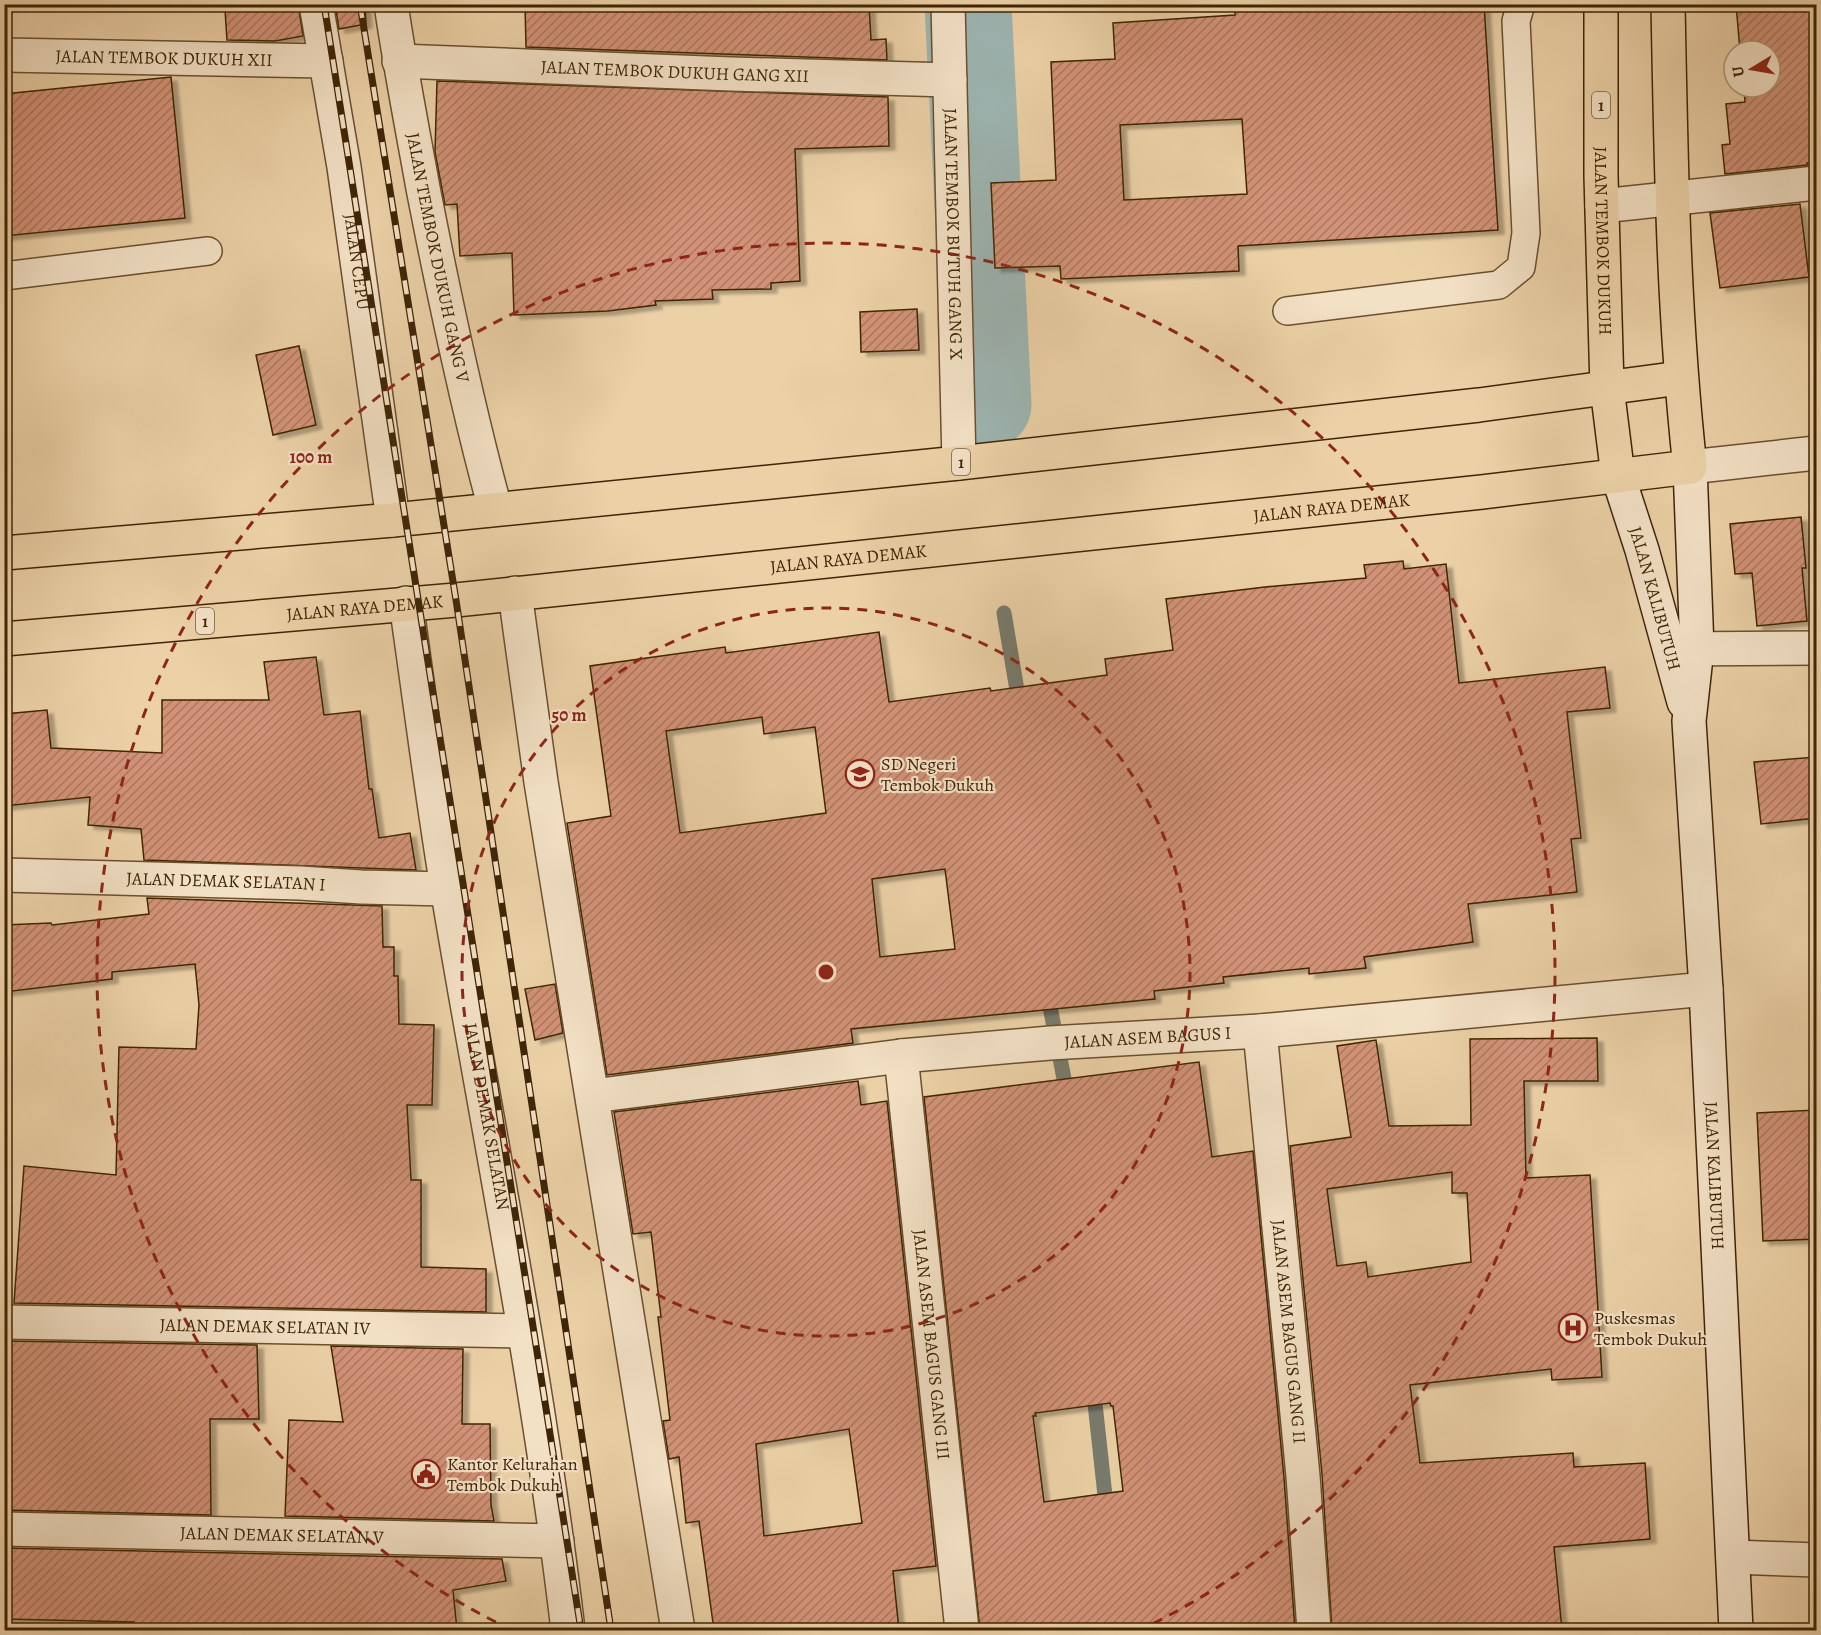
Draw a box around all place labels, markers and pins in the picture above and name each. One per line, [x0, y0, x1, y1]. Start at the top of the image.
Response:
place label: SD Negeri Tembok Dukuh [881, 752, 994, 797]
school or university icon: SD Negeri Tembok Dukuh [844, 758, 876, 790]
centre of rings [816, 962, 836, 982]
place label: Puskesmas Tembok Dukuh [1594, 1306, 1707, 1351]
hospital icon: Puskesmas Tembok Dukuh [1557, 1312, 1589, 1344]
place label: Kantor Kelurahan Tembok Dukuh [447, 1452, 578, 1497]
public building icon: Kantor Kelurahan Tembok Dukuh [410, 1458, 442, 1490]

